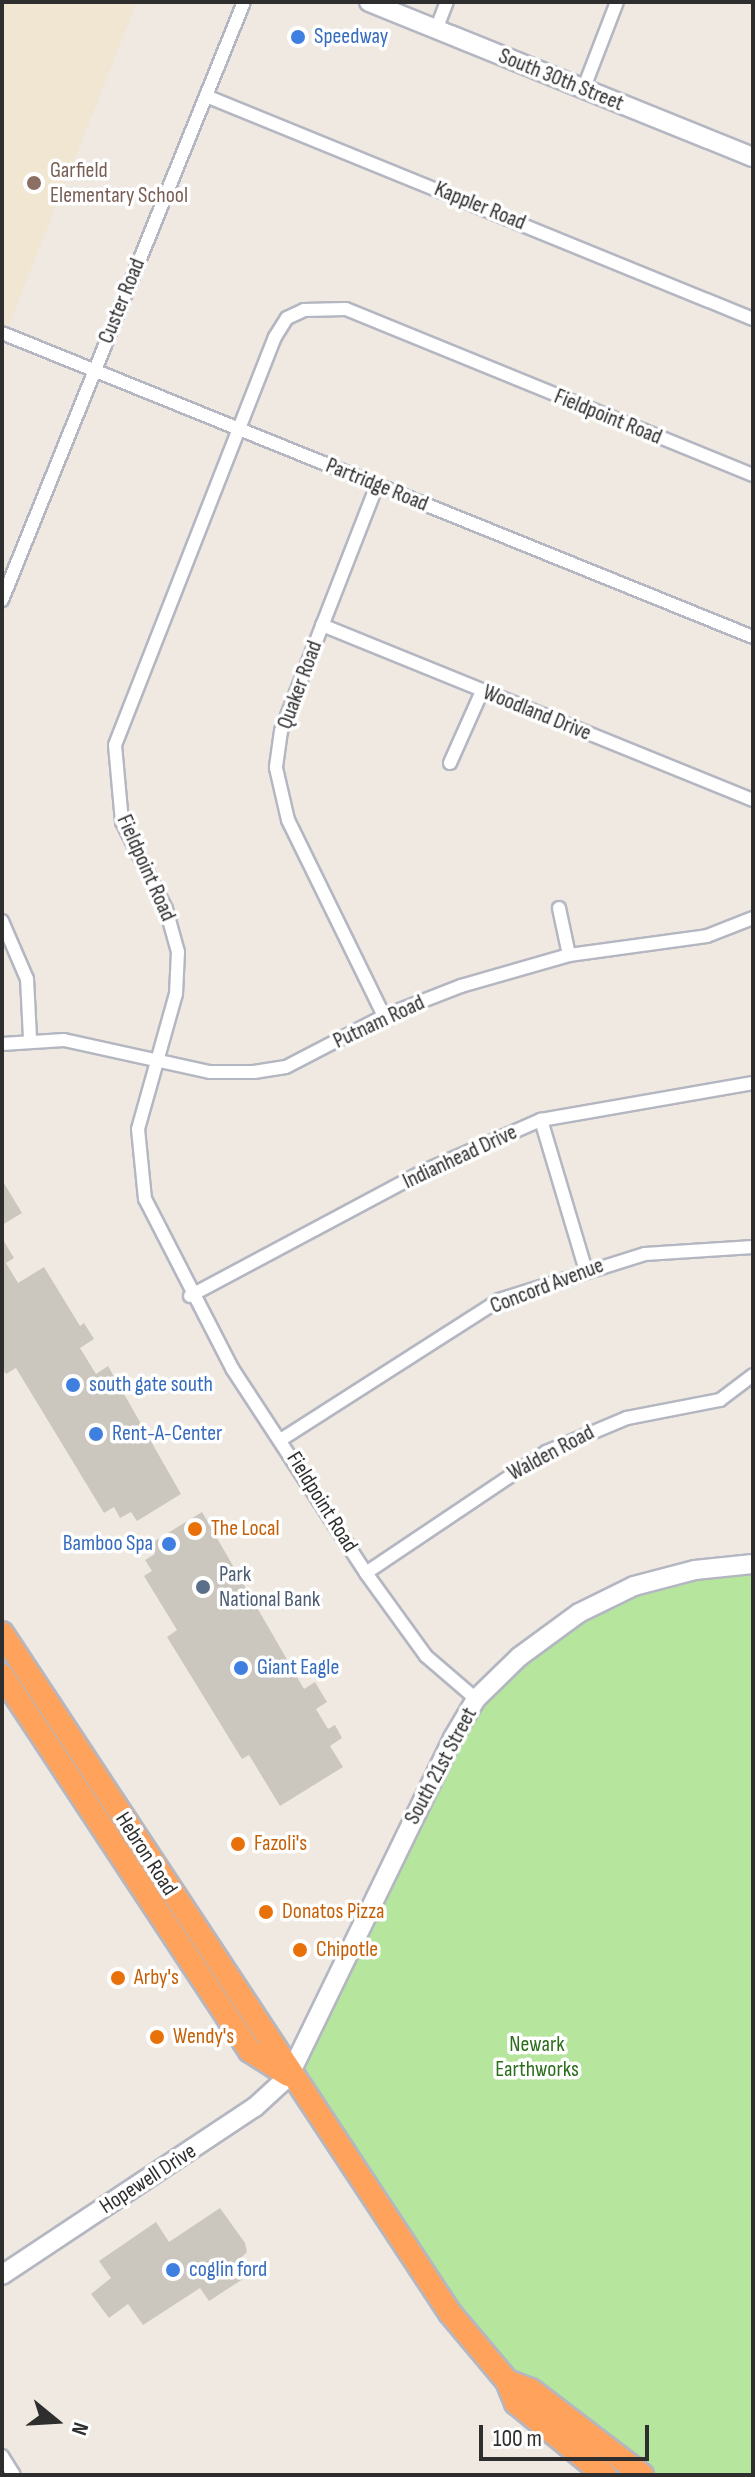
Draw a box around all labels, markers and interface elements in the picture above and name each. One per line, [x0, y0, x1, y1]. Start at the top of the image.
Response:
place label: Speedway [314, 24, 388, 50]
marker: Speedway [289, 28, 307, 46]
street label: South 30th Street [495, 43, 627, 117]
place label: Garfield Elementary School [50, 157, 188, 208]
marker: Garfield Elementary School [25, 174, 43, 192]
street label: Kappler Road [431, 176, 529, 236]
street label: Custer Road [93, 255, 151, 347]
street label: Fieldpoint Road [550, 383, 666, 451]
street label: Partridge Road [322, 453, 432, 517]
street label: Quaker Road [272, 637, 328, 733]
street label: Woodland Drive [479, 679, 595, 747]
street label: Fieldpoint Road [111, 811, 181, 925]
street label: Putnam Road [329, 989, 429, 1055]
street label: Indianhead Drive [399, 1119, 521, 1195]
street label: Concord Avenue [487, 1252, 607, 1320]
place label: south gate south [89, 1372, 213, 1398]
marker: south gate south [64, 1376, 82, 1394]
street label: Walden Road [503, 1419, 599, 1487]
place label: Rent-A-Center [112, 1421, 222, 1447]
marker: Rent-A-Center [87, 1425, 105, 1443]
street label: Fieldpoint Road [281, 1447, 363, 1557]
place label: The Local [211, 1516, 280, 1542]
marker: The Local [186, 1520, 204, 1538]
place label: Bamboo Spa [63, 1531, 153, 1557]
marker: Bamboo Spa [160, 1535, 178, 1553]
place label: Park National Bank [219, 1561, 320, 1612]
marker: Park National Bank [194, 1578, 212, 1596]
place label: Giant Eagle [257, 1655, 339, 1681]
marker: Giant Eagle [232, 1659, 250, 1677]
street label: South 21st Street [399, 1703, 483, 1829]
street label: Hebron Road [109, 1807, 183, 1901]
place label: Fazoli's [254, 1831, 307, 1857]
marker: Fazoli's [229, 1835, 247, 1853]
place label: Donatos Pizza [282, 1899, 385, 1925]
marker: Donatos Pizza [257, 1903, 275, 1921]
place label: Chipotle [316, 1937, 378, 1963]
marker: Chipotle [291, 1941, 309, 1959]
place label: Arby's [134, 1965, 179, 1991]
marker: Arby's [109, 1969, 127, 1987]
place label: Wendy's [173, 2024, 234, 2050]
marker: Wendy's [148, 2028, 166, 2046]
park label: Newark Earthworks [495, 2031, 579, 2082]
street label: Hopewell Drive [95, 2138, 201, 2220]
place label: coglin ford [189, 2257, 267, 2283]
marker: coglin ford [164, 2261, 182, 2279]
north arrow [16, 2381, 96, 2461]
scale bar [483, 2409, 653, 2459]
text: N [65, 2419, 94, 2438]
text: 100 m [493, 2424, 542, 2453]

